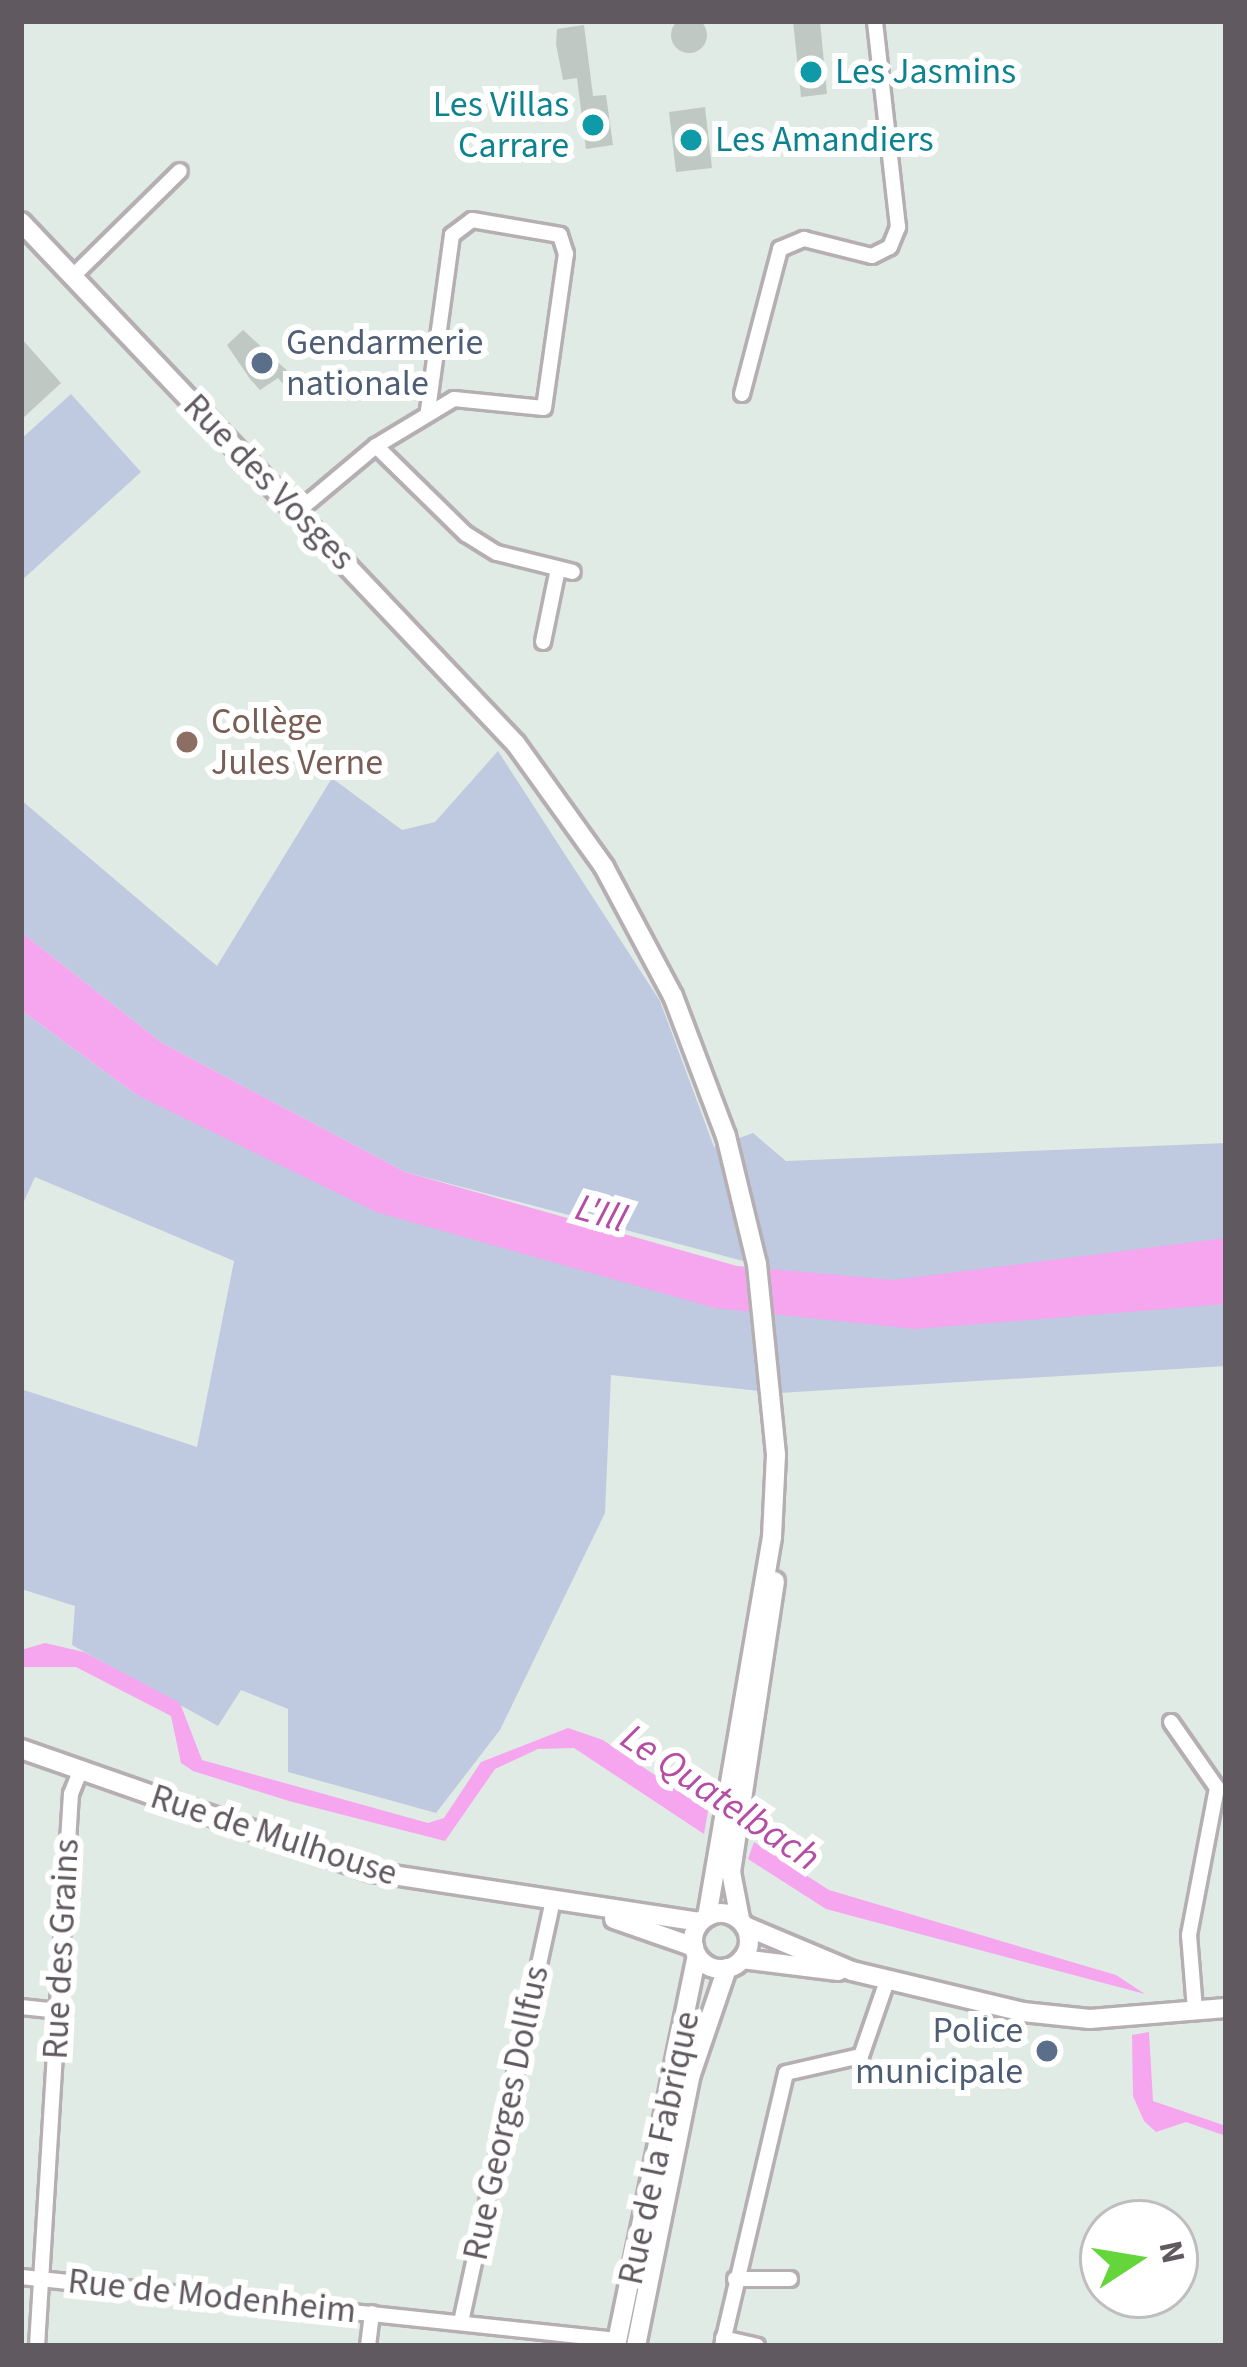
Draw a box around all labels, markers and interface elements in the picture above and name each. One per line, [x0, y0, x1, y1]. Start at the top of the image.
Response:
place label: Les Jasmins [835, 50, 1016, 94]
marker: Les Jasmins [798, 59, 824, 85]
place label: Les Villas Carrare [433, 82, 569, 167]
marker: Les Villas Carrare [580, 112, 606, 138]
place label: Les Amandiers [715, 118, 934, 162]
marker: Les Amandiers [678, 127, 704, 153]
place label: Gendarmerie nationale [286, 320, 483, 405]
marker: Gendarmerie nationale [249, 350, 275, 376]
street label: Rue des Vosges [174, 385, 364, 579]
place label: Collège Jules Verne [211, 699, 383, 784]
marker: Collège Jules Verne [174, 729, 200, 755]
water label: L'Ill [570, 1184, 632, 1244]
water label: Le Quatelbach [612, 1714, 828, 1882]
street label: Rue de Mulhouse [145, 1775, 403, 1895]
street label: Rue des Grains [34, 1838, 88, 2060]
street label: Rue Georges Dollfus [454, 1962, 558, 2264]
street label: Rue de la Fabrique [609, 2008, 709, 2288]
place label: Police municipale [855, 2008, 1023, 2093]
marker: Police municipale [1034, 2038, 1060, 2064]
north arrow [1079, 2199, 1199, 2319]
text: N [1146, 2236, 1197, 2268]
street label: Rue de Modenheim [66, 2259, 358, 2333]

